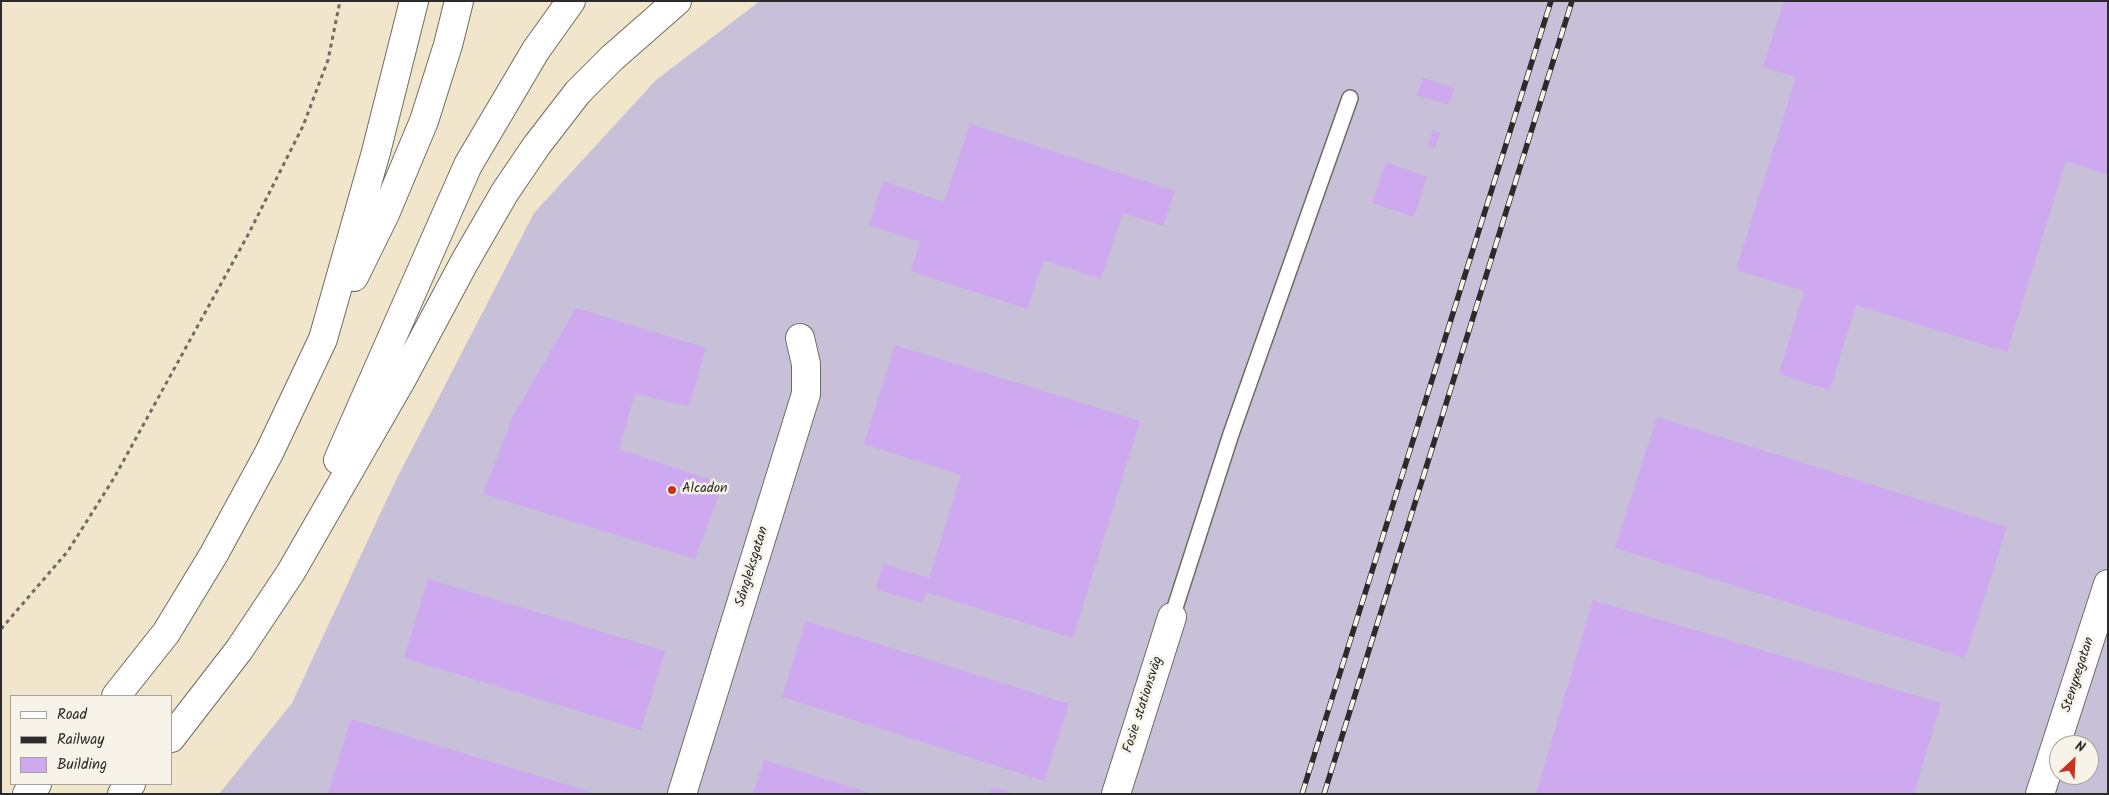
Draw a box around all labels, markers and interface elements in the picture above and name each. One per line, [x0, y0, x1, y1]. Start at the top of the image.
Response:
place label: Alcadon [682, 482, 728, 498]
marker: Alcadon [666, 484, 678, 496]
street label: Sångleksgatan [733, 525, 773, 609]
street label: Stenyxegatan [2059, 635, 2099, 715]
street label: Fosie stationsväg [1120, 655, 1168, 755]
legend [10, 695, 172, 785]
text: Road [57, 703, 87, 727]
text: Railway [57, 728, 104, 752]
north arrow [2049, 735, 2099, 785]
text: N [2071, 735, 2089, 759]
text: Building [57, 753, 107, 777]

